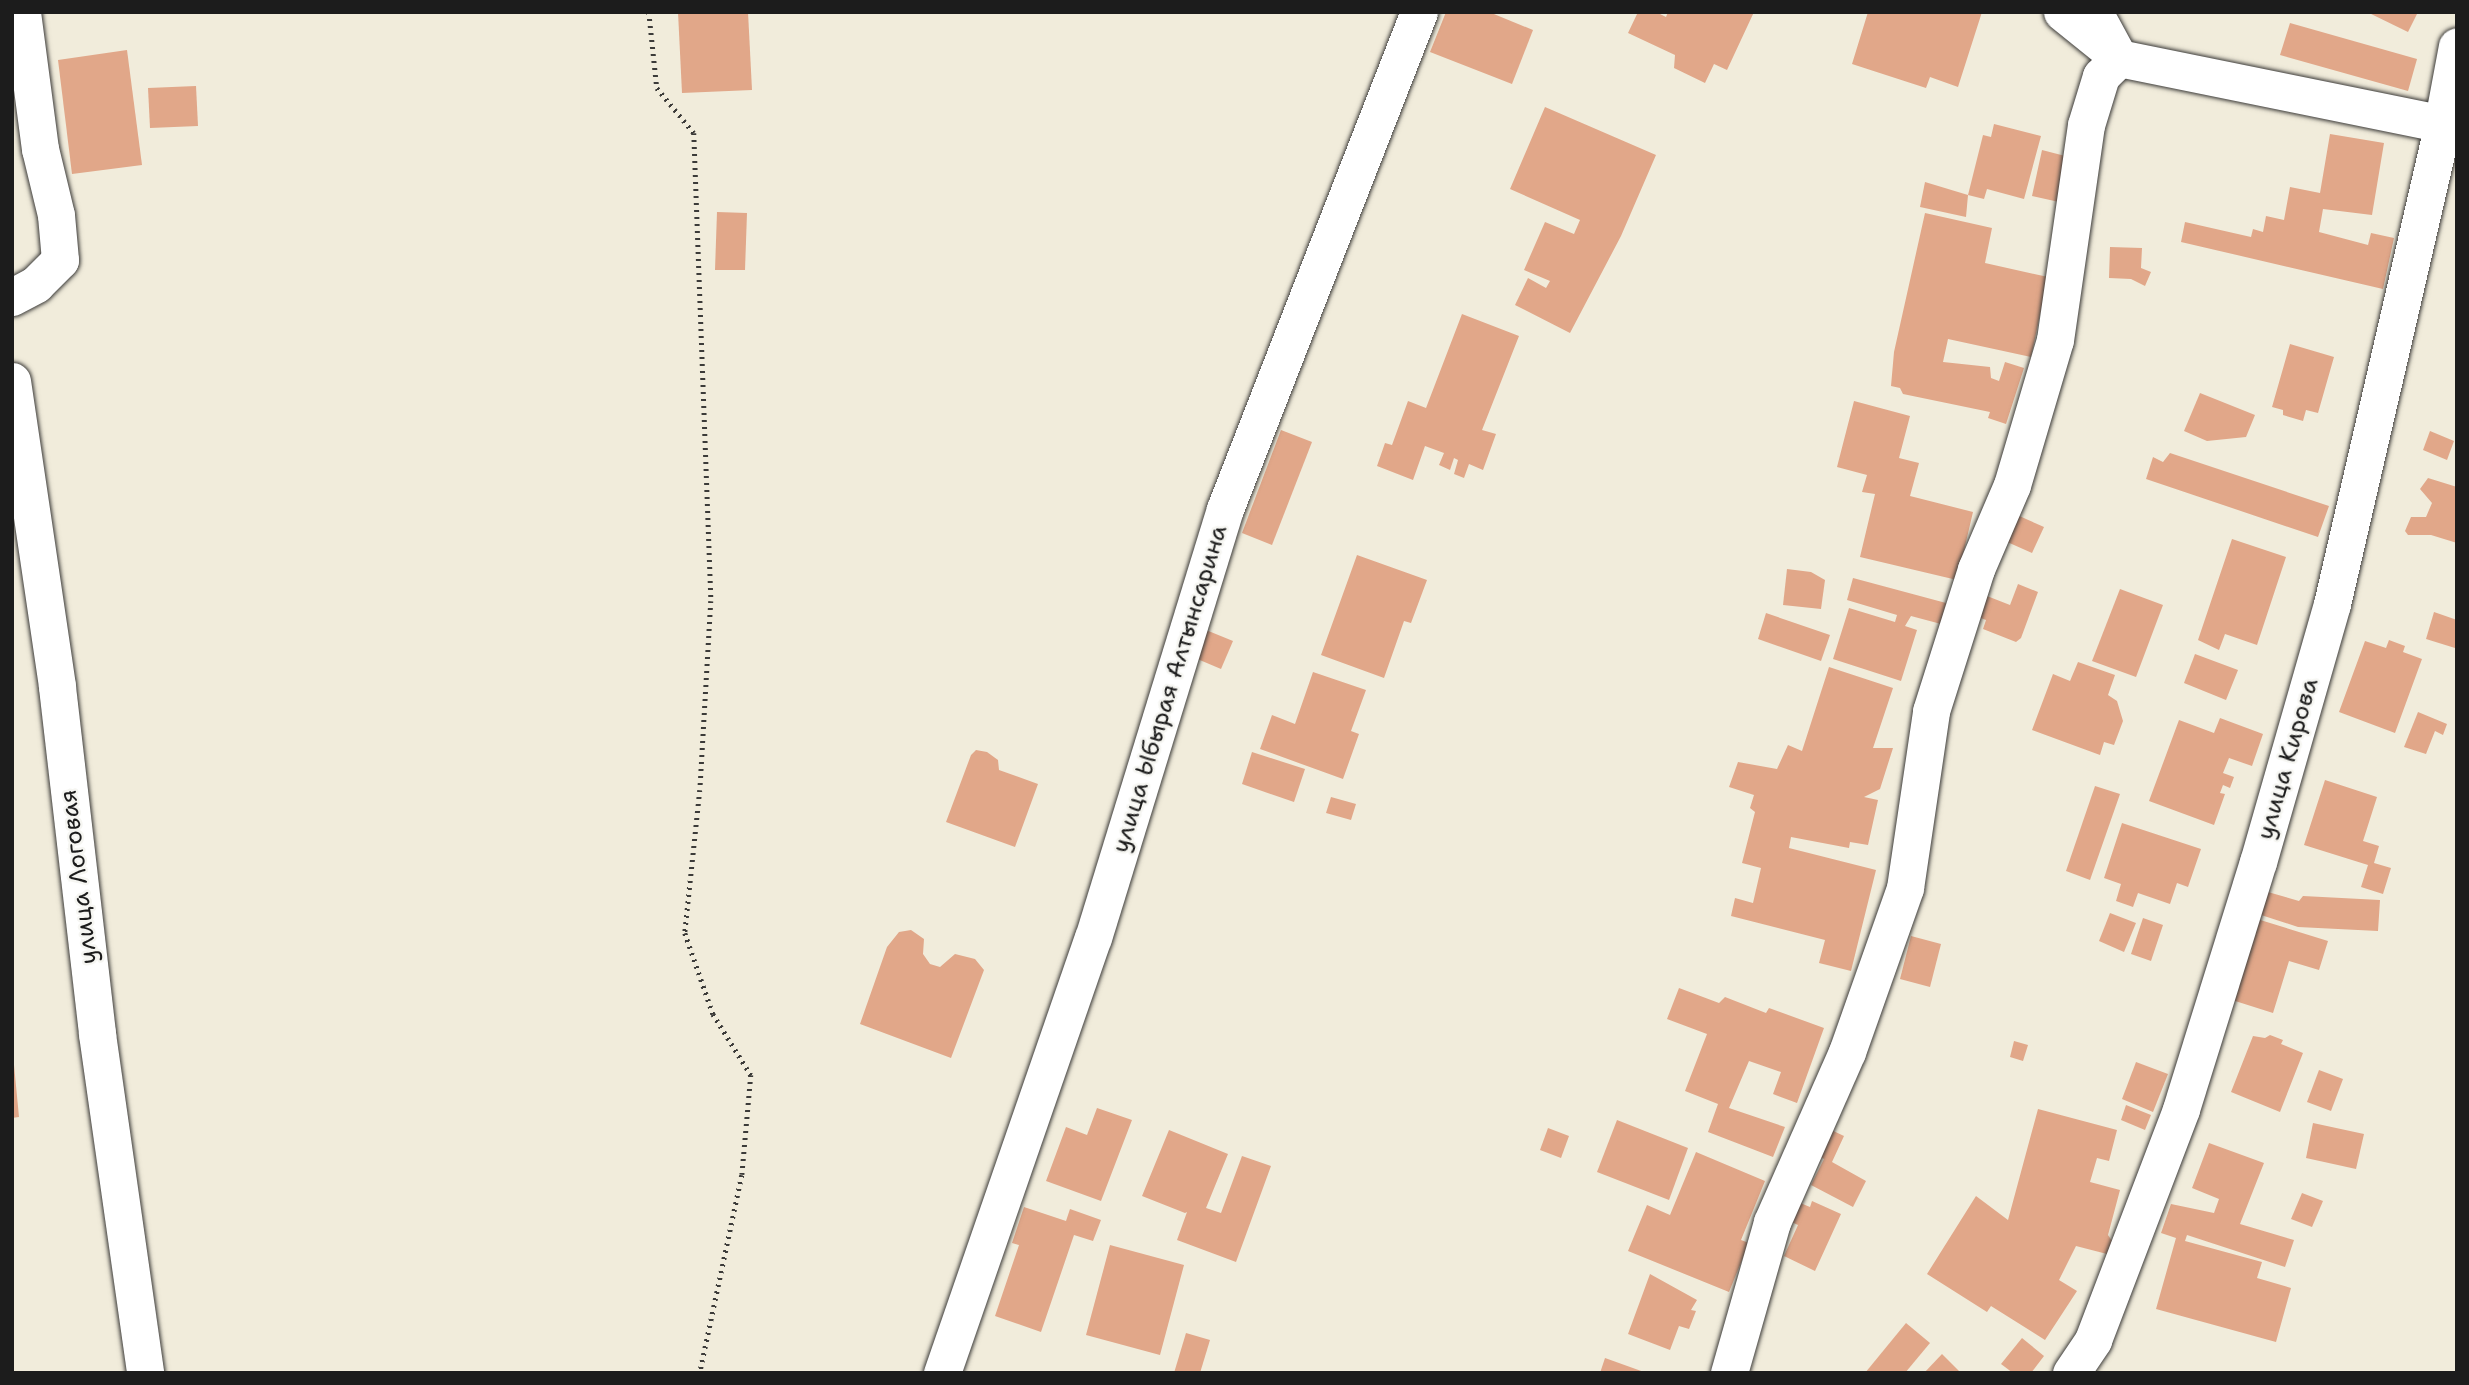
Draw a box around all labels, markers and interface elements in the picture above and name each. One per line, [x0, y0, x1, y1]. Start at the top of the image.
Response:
street label: улица Ыбырая Алтынсарина [1106, 522, 1234, 856]
street label: улица Кирова [2251, 675, 2325, 843]
street label: улица Логовая [54, 788, 104, 966]

